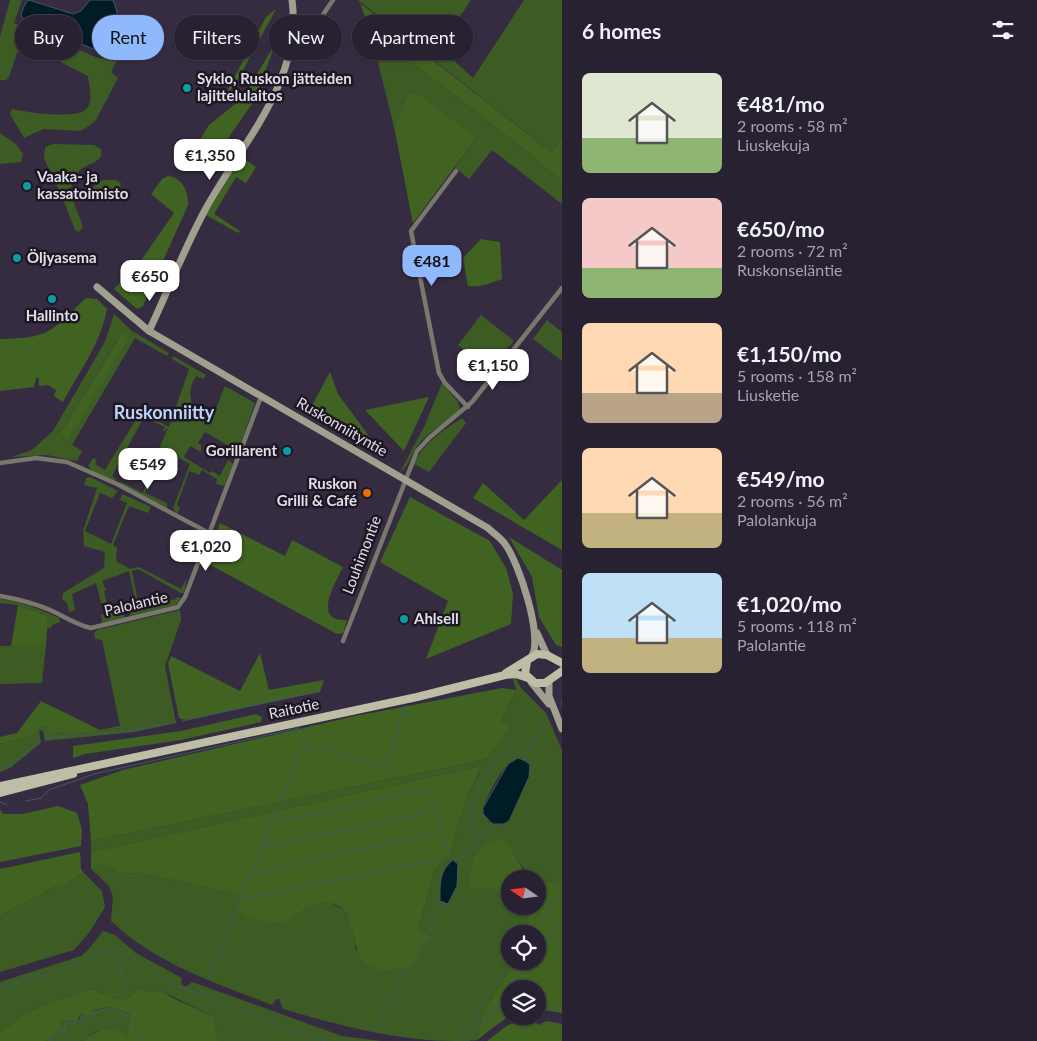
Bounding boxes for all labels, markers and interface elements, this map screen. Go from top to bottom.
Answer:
chip: Buy [15,15,82,60]
chip: Rent [92,15,164,60]
chip: Filters [174,15,259,60]
chip: New [269,15,342,60]
chip: Apartment [352,15,473,60]
icon: filters [989,16,1017,44]
text: 6 homes [582,18,661,43]
place label: Syklo, Ruskon jätteiden lajittelulaitos [197,69,352,104]
marker: Syklo, Ruskon jätteiden lajittelulaitos [181,82,193,94]
text: €481/mo [737,91,825,116]
icon: home [622,93,682,153]
text: 2 rooms · 58 m² [737,116,848,135]
text: Liuskekuja [737,135,810,154]
pin: €1,350 [169,138,251,181]
text: €1,350 [185,145,235,164]
place label: Vaaka- ja kassatoimisto [36,167,129,202]
marker: Vaaka- ja kassatoimisto [21,180,33,192]
text: €650/mo [737,216,825,241]
icon: home [622,218,682,278]
text: 2 rooms · 72 m² [737,241,848,260]
pin: €481 [402,244,462,287]
place label: Öljyasema [27,248,97,266]
text: €481 [413,251,451,270]
marker: Öljyasema [11,252,23,264]
pin: €650 [120,260,180,302]
text: Ruskonseläntie [737,260,842,279]
text: €650 [131,266,169,285]
marker: Hallinto [46,293,58,305]
place label: Hallinto [26,306,79,324]
text: €1,150/mo [737,341,842,366]
icon: home [622,343,682,403]
pin: €1,150 [452,348,534,391]
text: €1,150 [468,355,518,374]
text: 5 rooms · 158 m² [737,366,857,385]
text: Liusketie [737,385,799,404]
street label: Ruskonniityntie [294,393,391,459]
district label: Ruskonniitty [114,401,215,423]
place label: Gorillarent [206,441,277,459]
marker: Gorillarent [281,445,293,457]
pin: €549 [118,448,178,490]
text: €549 [129,454,167,473]
text: €549/mo [737,466,825,491]
icon: home [622,468,682,528]
place label: Ruskon Grilli & Café [277,474,357,509]
marker: Ruskon Grilli & Café [361,487,373,499]
text: 2 rooms · 56 m² [737,491,848,510]
text: Palolankuja [737,510,817,529]
street label: Louhimontie [338,513,384,596]
pin: €1,020 [165,530,247,572]
text: €1,020 [181,536,231,555]
street label: Palolantie [102,587,169,619]
text: €1,020/mo [737,591,842,616]
icon: home [622,593,682,653]
place label: Ahlsell [413,609,459,627]
marker: Ahlsell [398,613,410,625]
text: 5 rooms · 118 m² [737,616,857,635]
text: Palolantie [737,635,806,654]
street label: Raitotie [267,694,321,722]
north arrow [501,870,546,915]
map controls [501,870,546,1025]
button: locate [501,925,546,970]
button: layers [501,980,546,1025]

